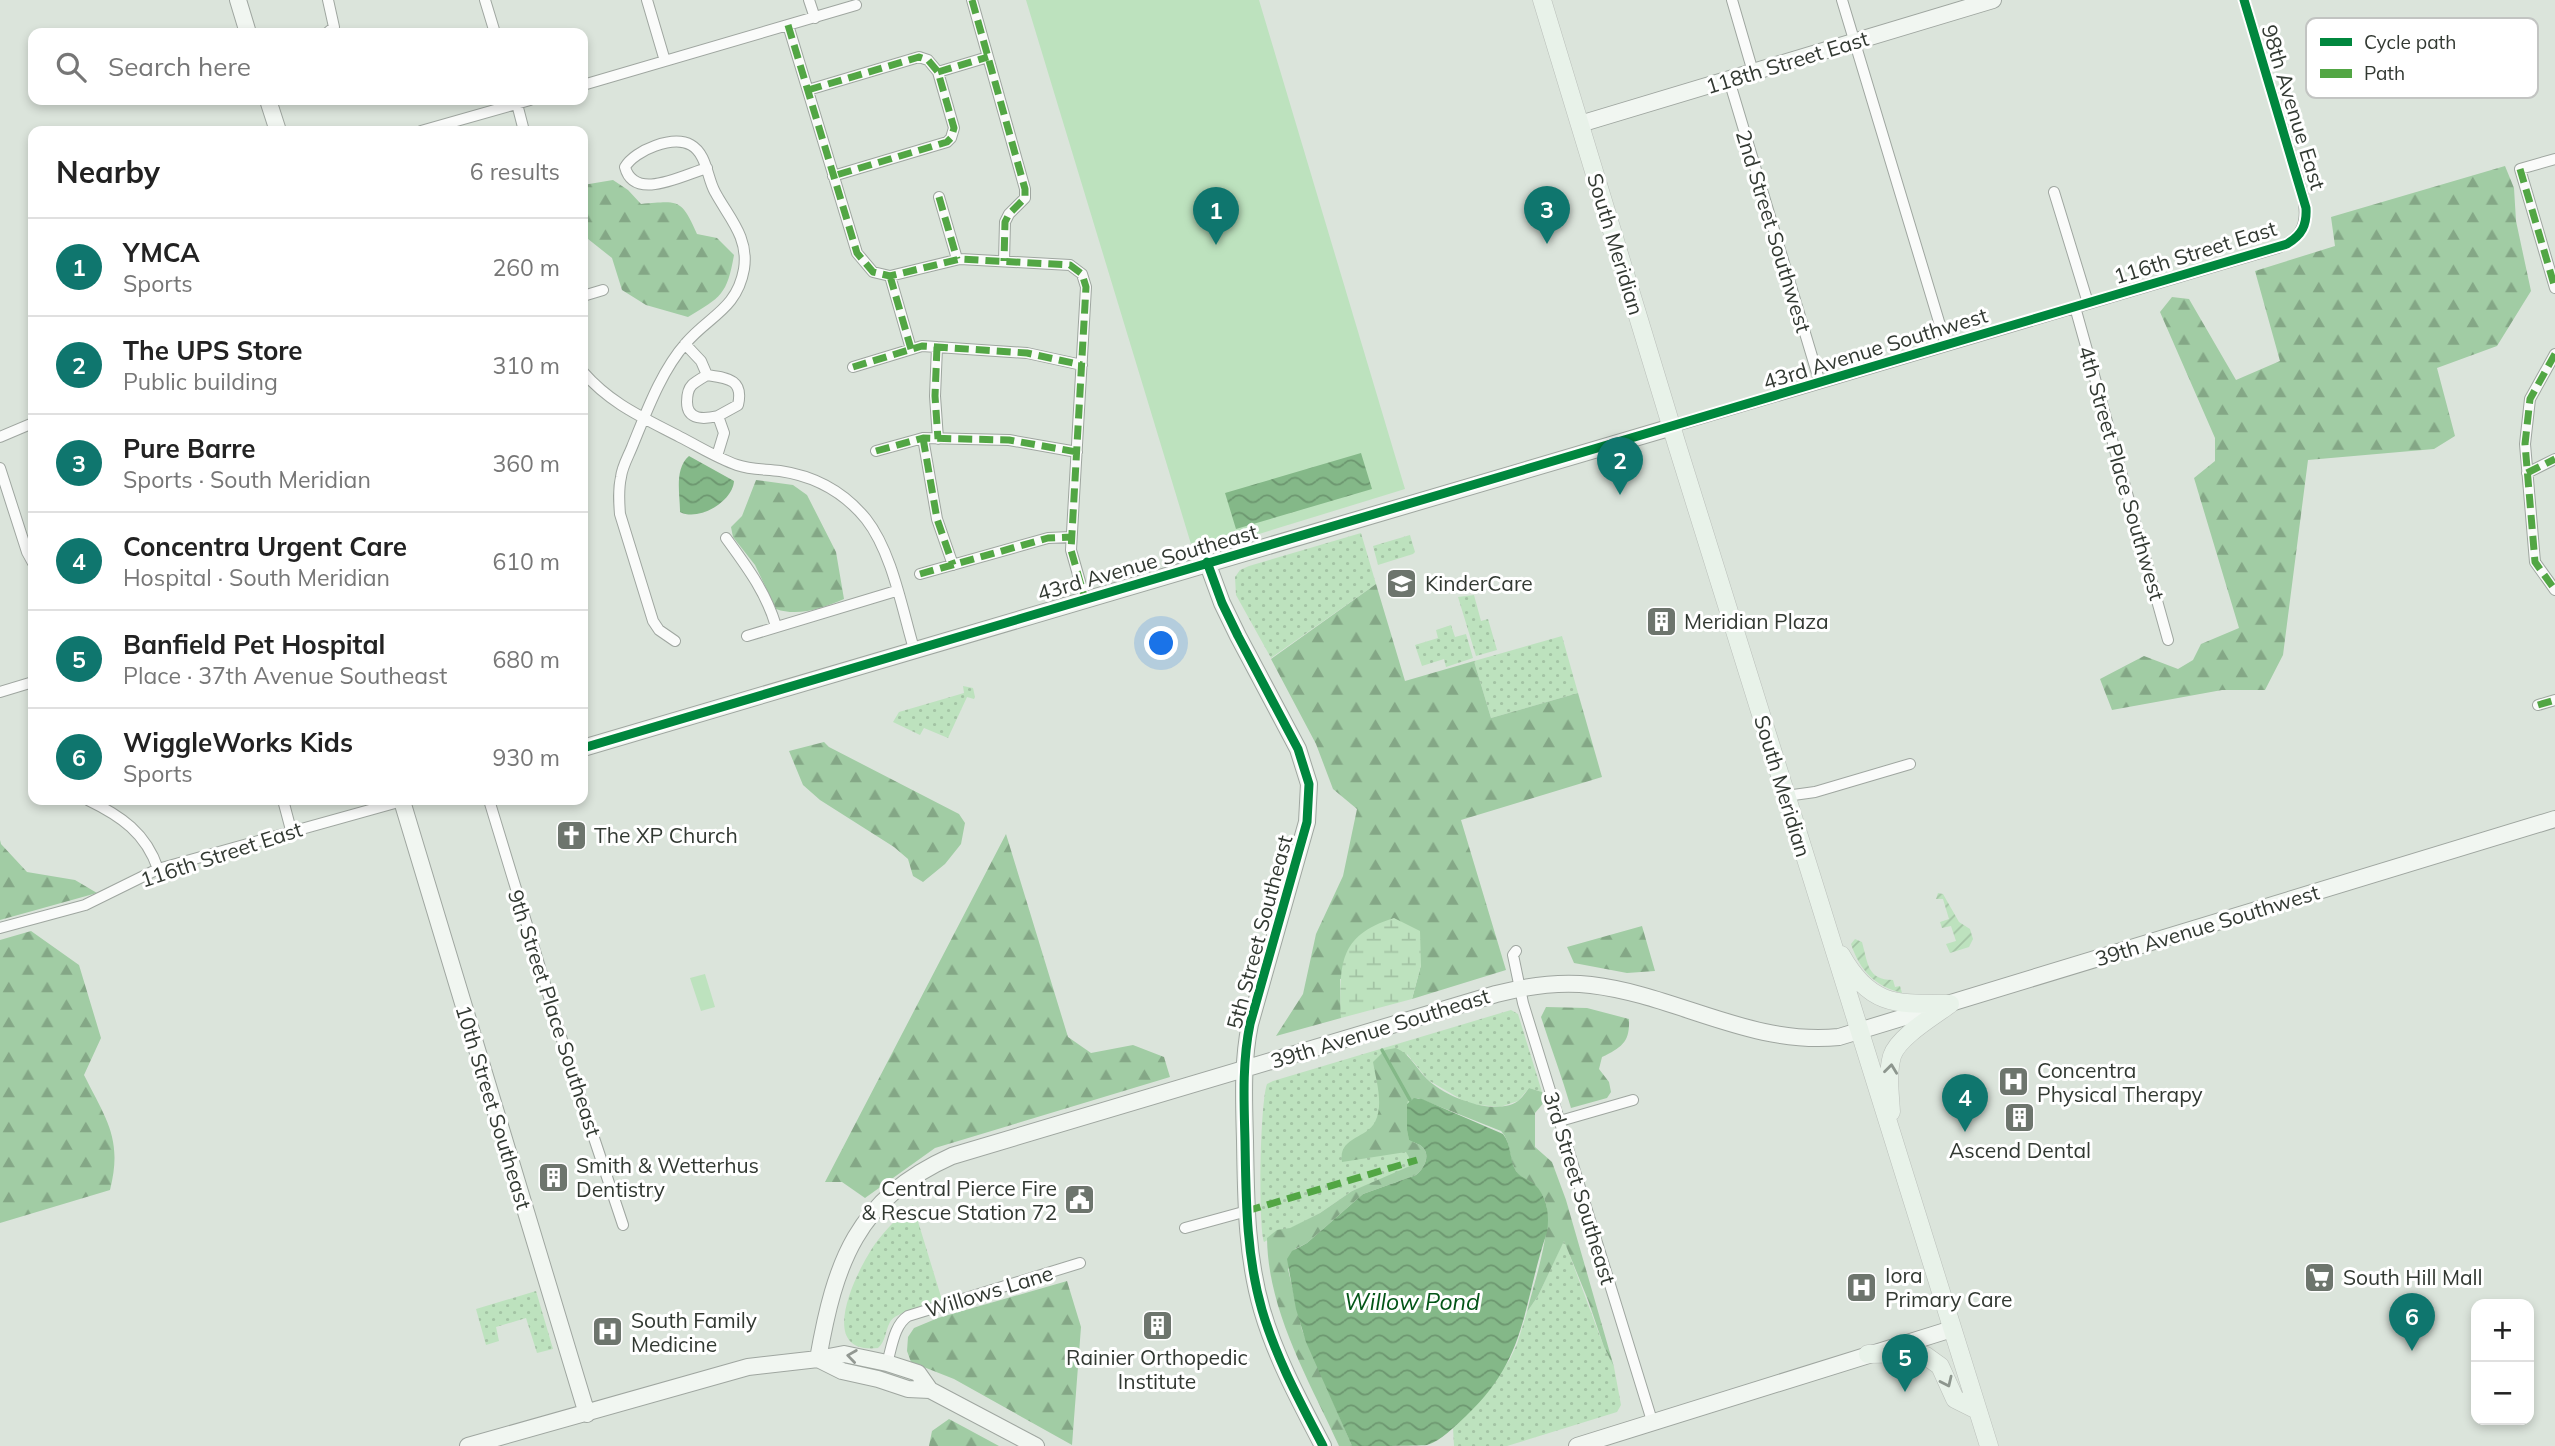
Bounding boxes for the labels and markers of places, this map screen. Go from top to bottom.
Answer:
pin: 3 [1524,186,1570,244]
pin: 1 [1193,187,1239,245]
pin: 2 [1597,437,1643,495]
school or university icon: KinderCare [1385,566,1419,600]
place label: KinderCare [1425,570,1533,596]
building icon: Meridian Plaza [1644,604,1678,638]
place label: Meridian Plaza [1684,608,1829,634]
church icon: The XP Church [554,818,588,852]
place label: The XP Church [594,822,738,848]
place label: Concentra Physical Therapy [2037,1057,2203,1107]
hospital icon: Concentra Physical Therapy [1997,1065,2031,1099]
pin: 4 [1942,1074,1988,1132]
building icon: Ascend Dental [2003,1101,2037,1135]
place label: Ascend Dental [1949,1137,2091,1163]
place label: Smith & Wetterhus Dentistry [576,1152,759,1202]
building icon: Smith & Wetterhus Dentistry [536,1160,570,1194]
place label: Central Pierce Fire & Rescue Station 72 [862,1175,1057,1225]
public building icon: Central Pierce Fire & Rescue Station 72 [1063,1183,1097,1217]
supermarket icon: South Hill Mall [2303,1260,2337,1294]
place label: Iora Primary Care [1885,1262,2013,1312]
place label: South Hill Mall [2343,1264,2483,1290]
hospital icon: Iora Primary Care [1845,1270,1879,1304]
pin: 6 [2389,1293,2435,1351]
place label: South Family Medicine [631,1307,757,1357]
building icon: Rainier Orthopedic Institute [1140,1308,1174,1342]
hospital icon: South Family Medicine [591,1315,625,1349]
pin: 5 [1882,1334,1928,1392]
place label: Rainier Orthopedic Institute [1066,1344,1248,1394]

